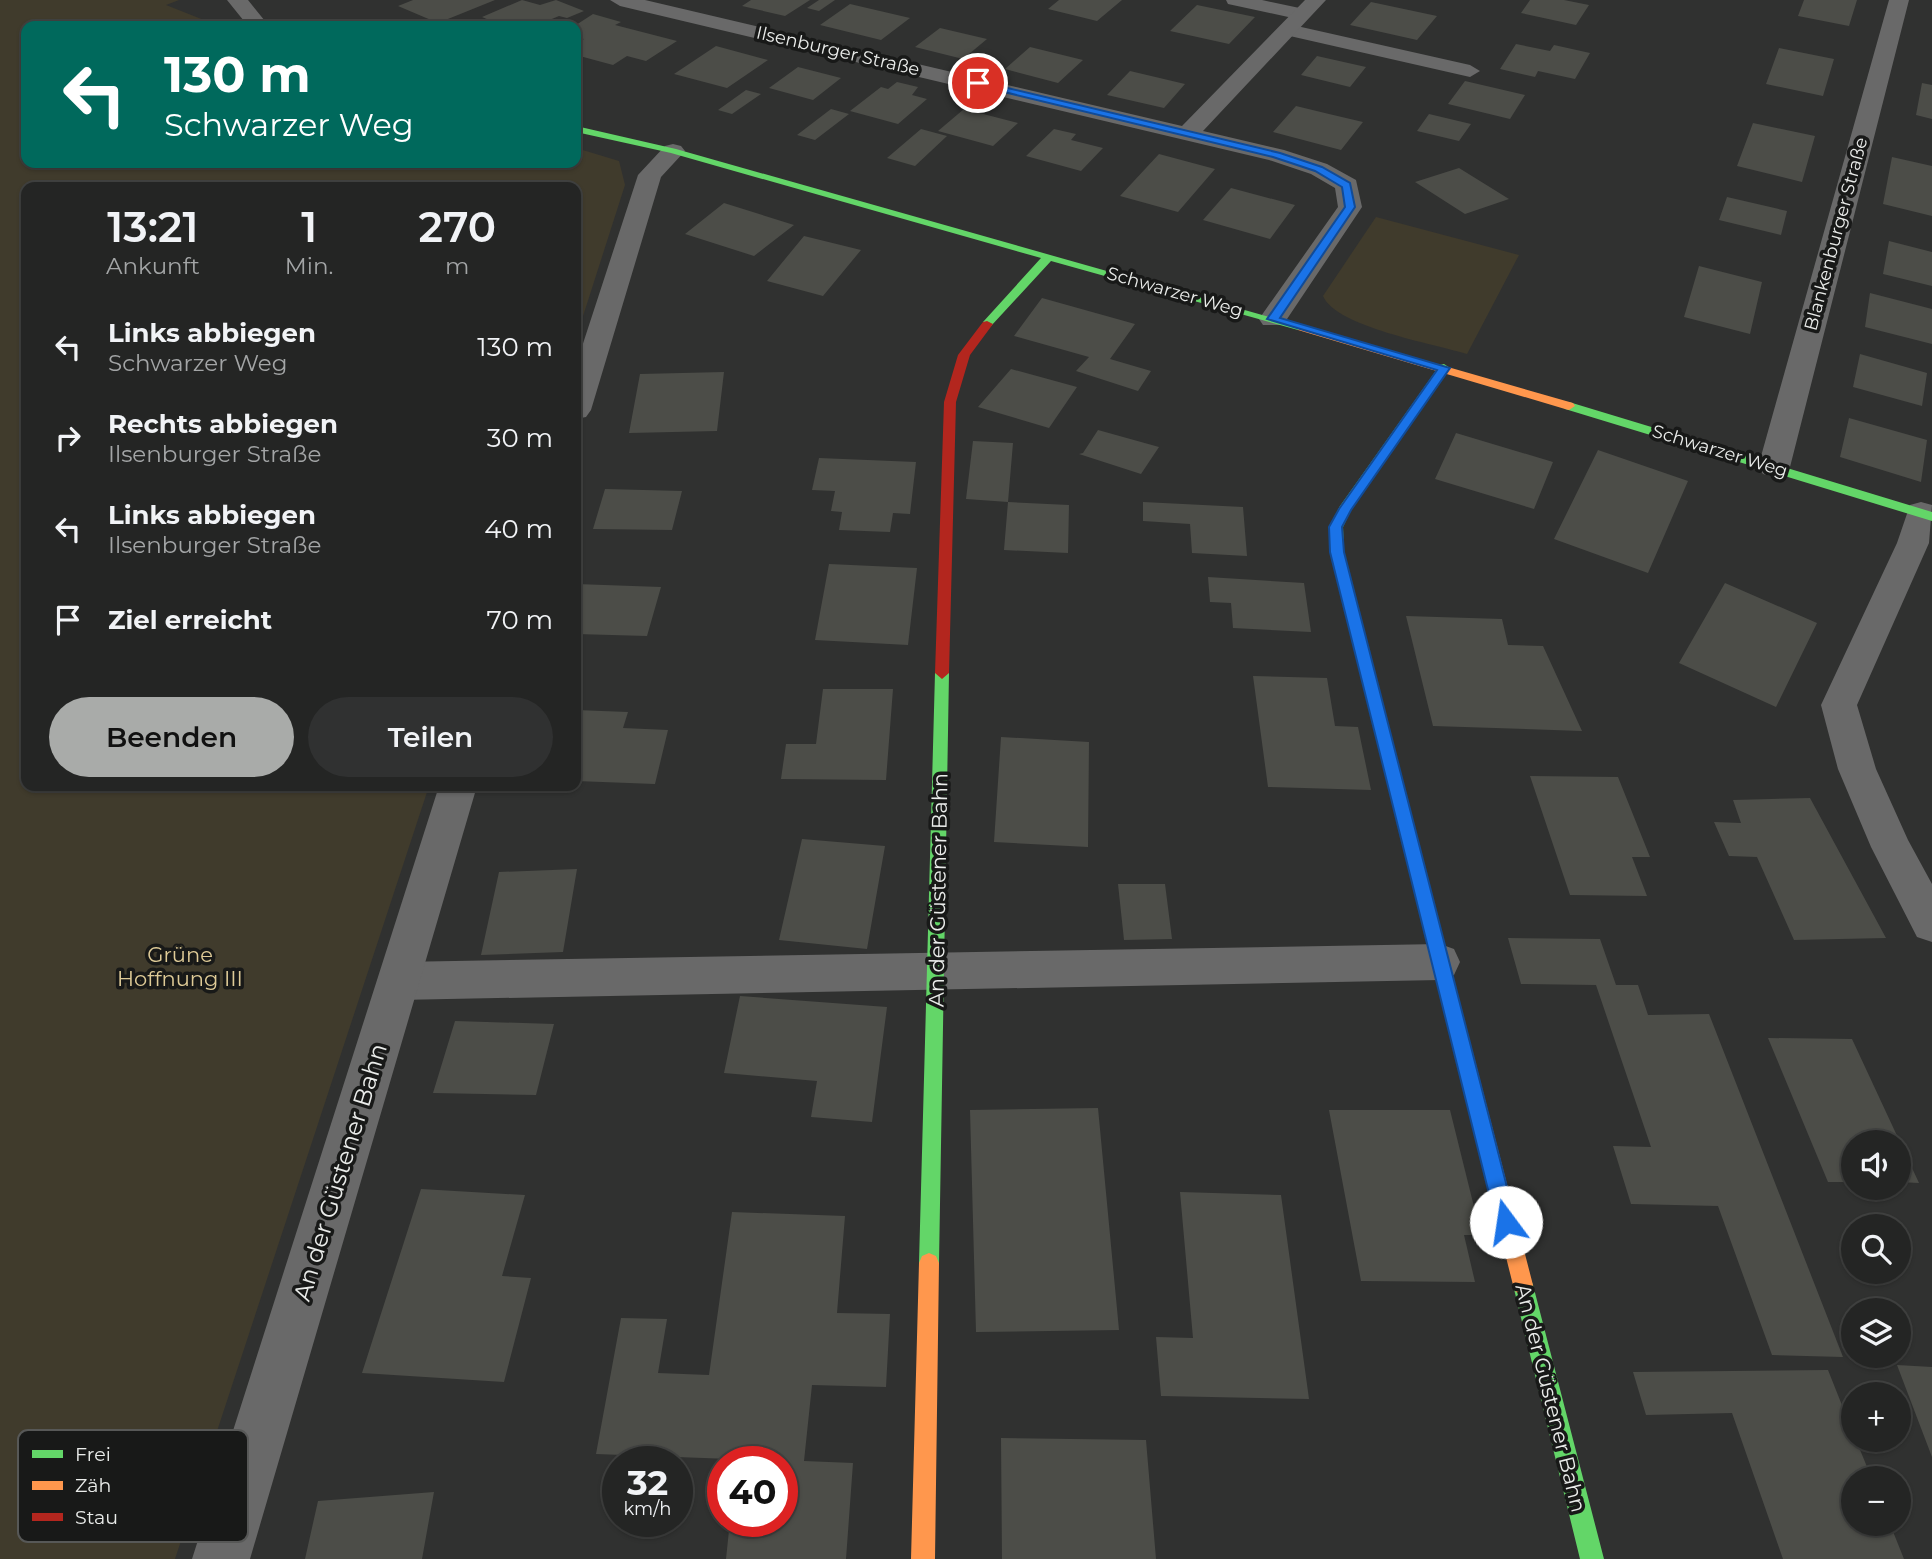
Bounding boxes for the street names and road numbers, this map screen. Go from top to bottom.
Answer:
street label: Ilsenburger Straße [754,22,922,81]
street label: Blankenburger Straße [1800,135,1872,333]
street label: Schwarzer Weg [1104,262,1246,322]
street label: Schwarzer Weg [1650,420,1790,482]
street label: An der Güstener Bahn [923,773,953,1007]
street label: An der Güstener Bahn [287,1040,393,1304]
street label: An der Güstener Bahn [1511,1281,1591,1515]

